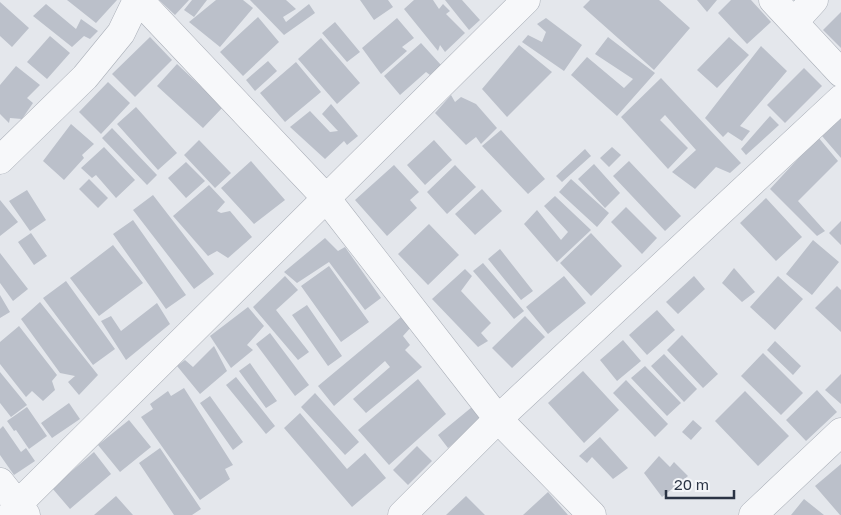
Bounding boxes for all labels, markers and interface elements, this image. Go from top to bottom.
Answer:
scale bar [666,468,734,500]
text: 20 m [674,475,709,493]

